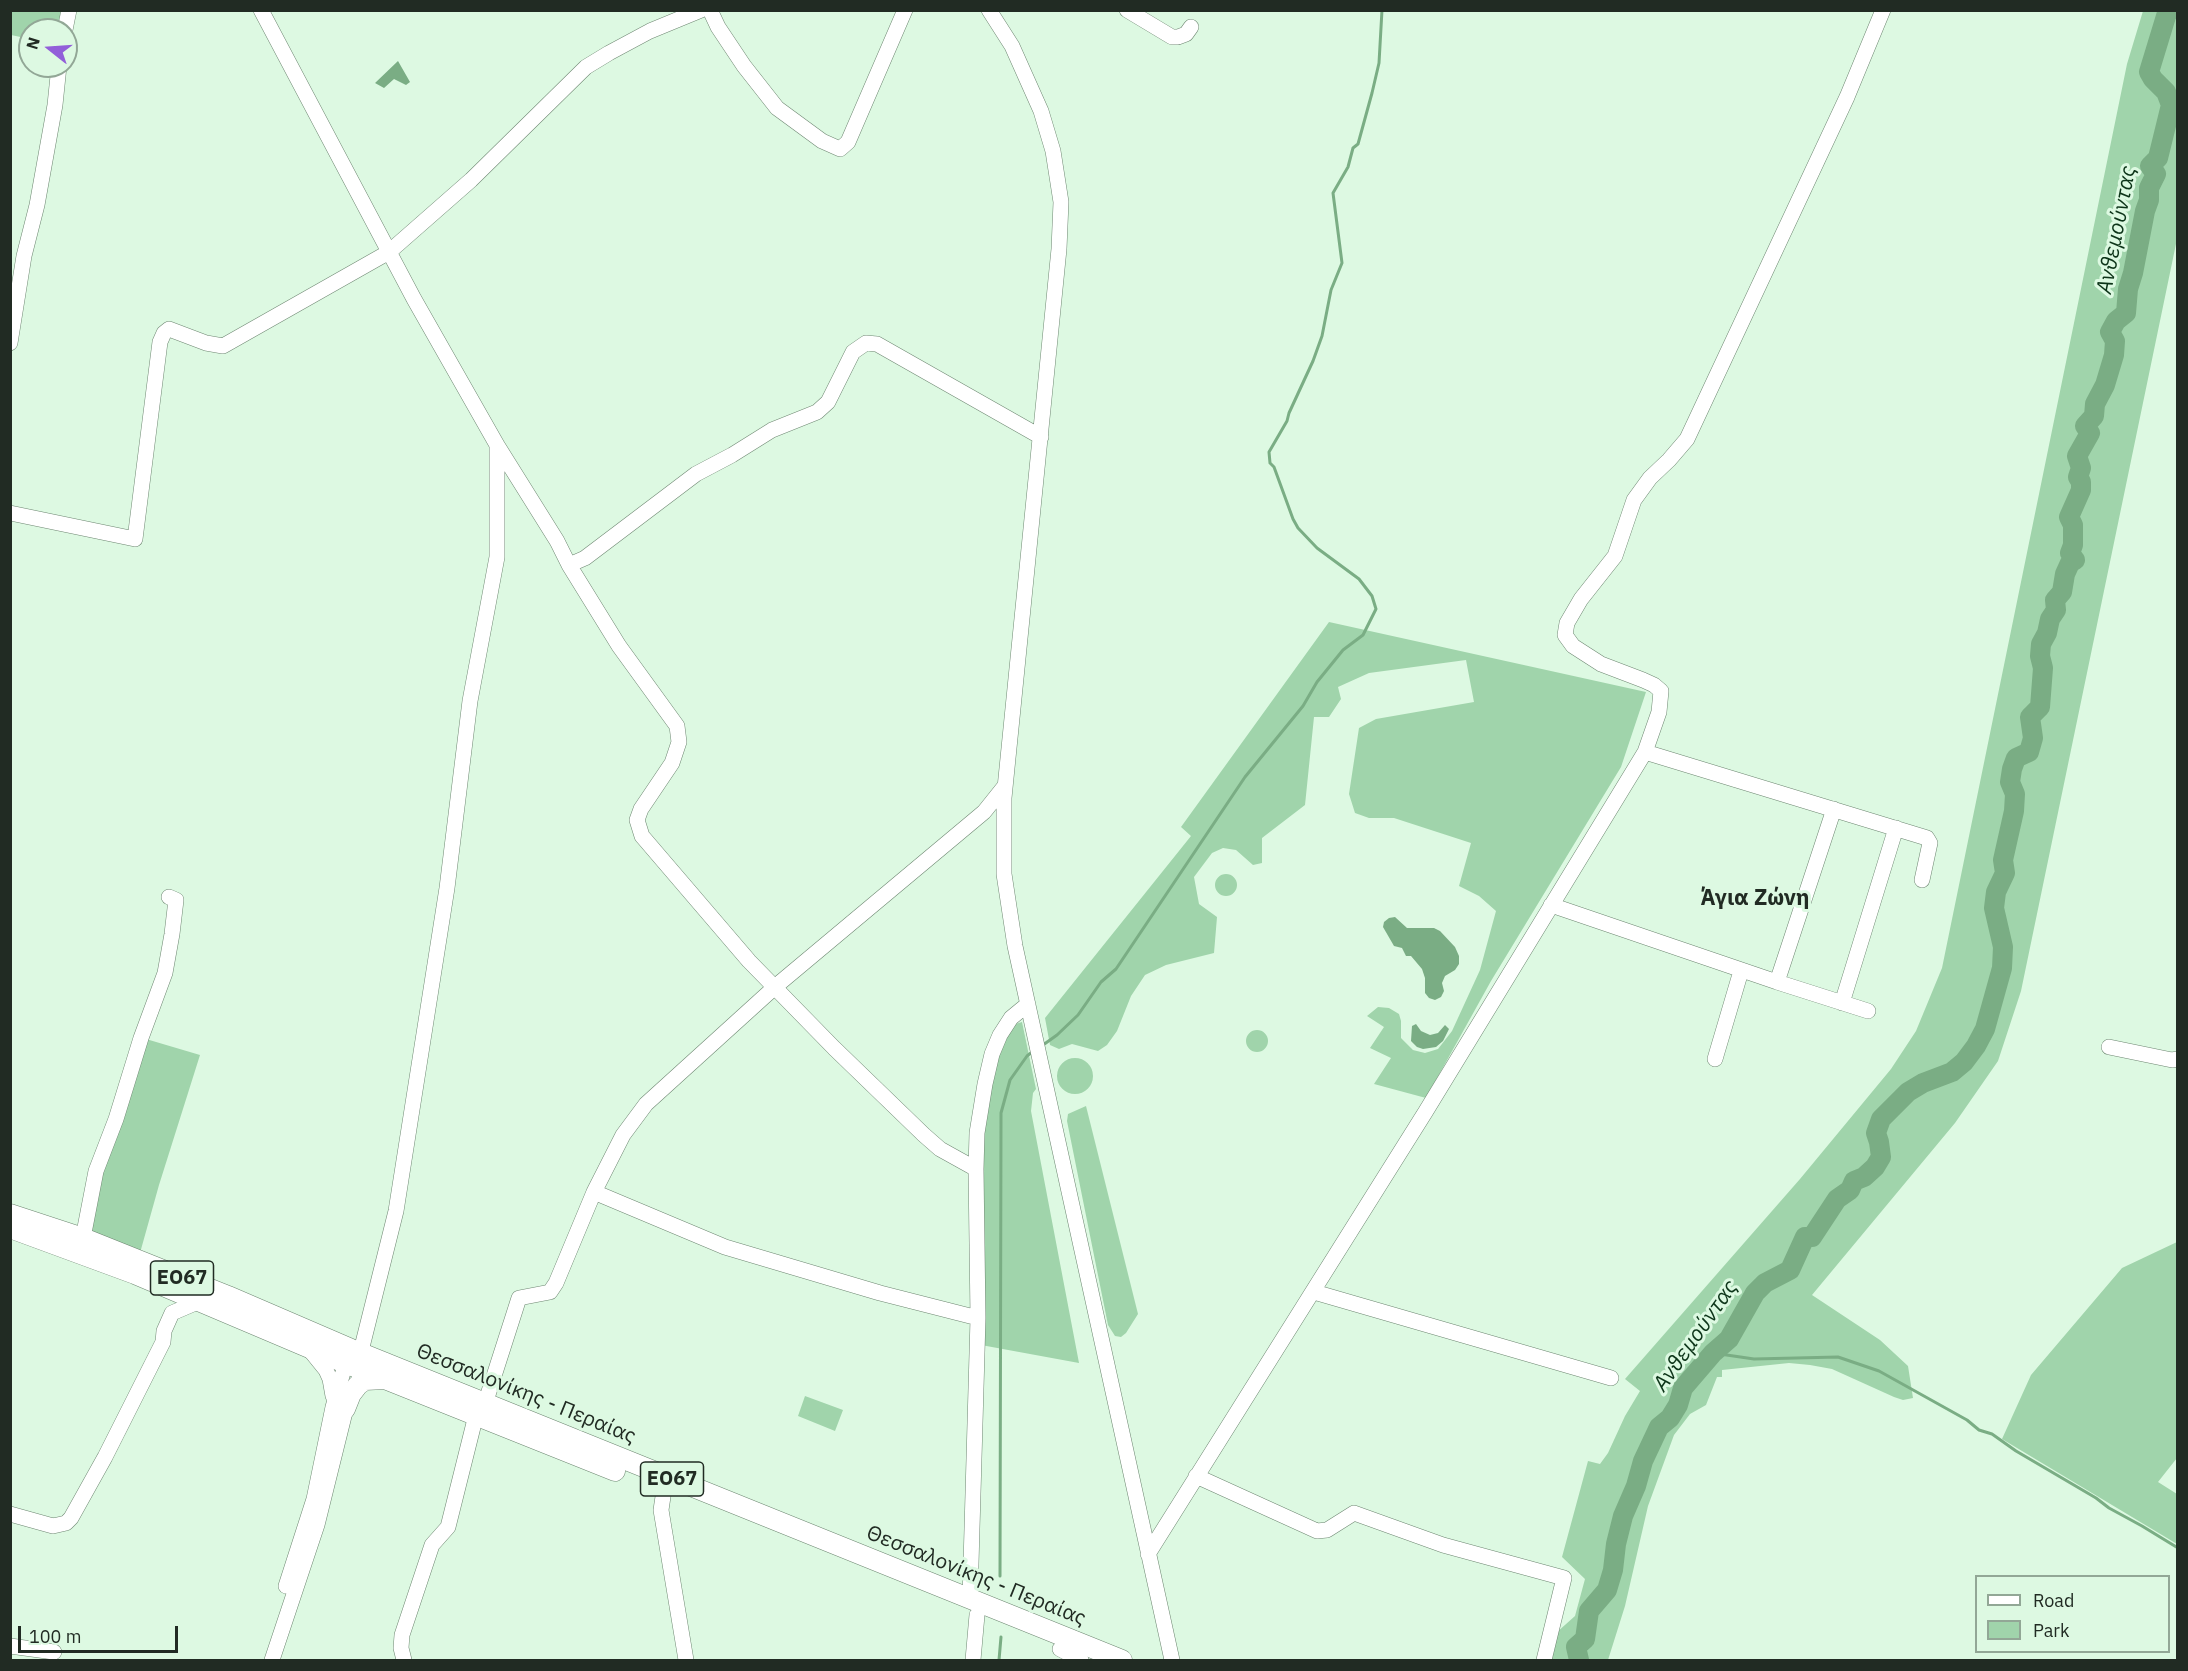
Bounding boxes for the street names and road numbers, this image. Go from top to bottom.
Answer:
road number: ΕΟ67 [150,1261,213,1295]
street label: Θεσσαλονίκης - Περαίας [413,1338,639,1450]
road number: ΕΟ67 [640,1462,704,1496]
street label: Θεσσαλονίκης - Περαίας [863,1520,1089,1632]

